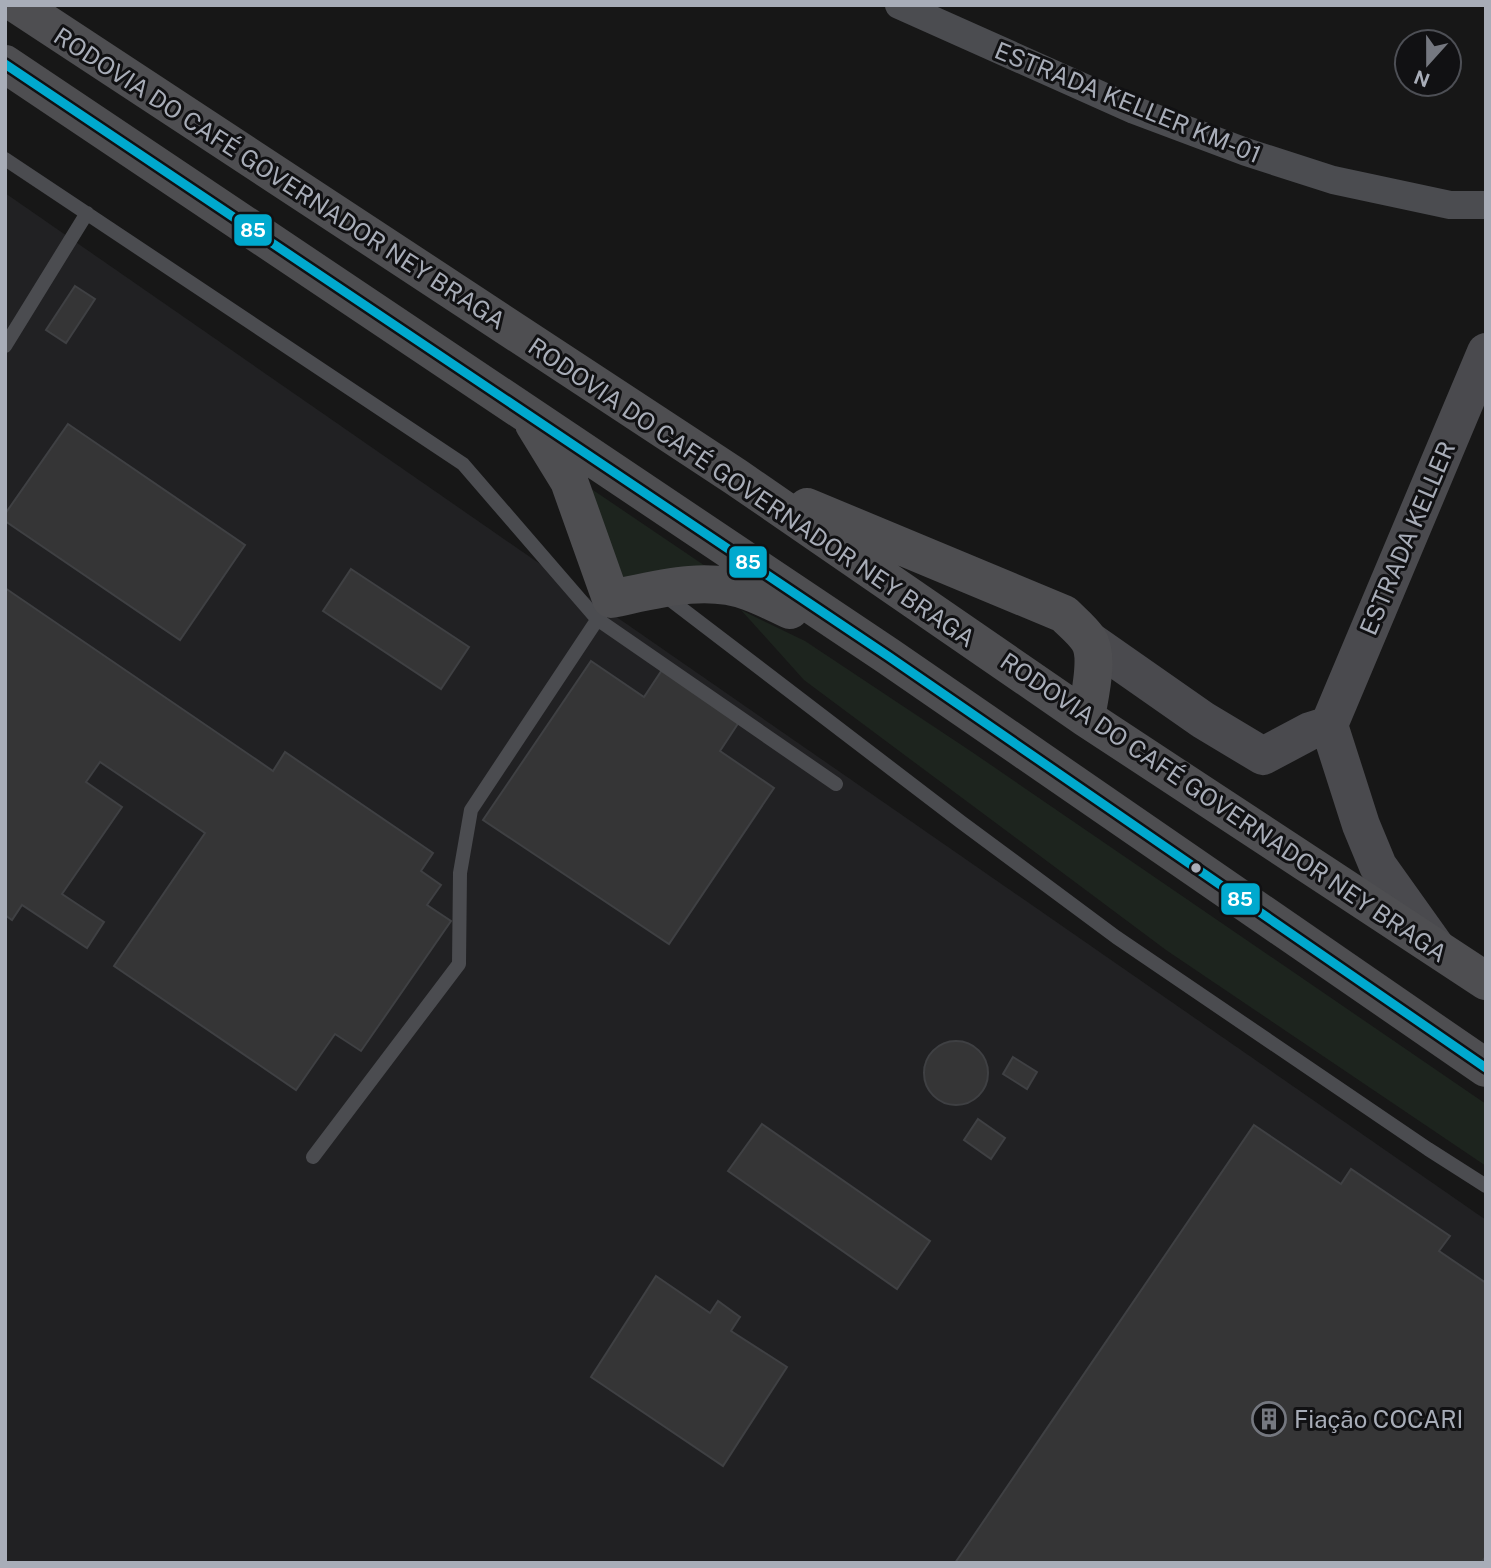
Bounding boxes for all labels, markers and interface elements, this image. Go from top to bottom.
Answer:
street label: RODOVIA DO CAFÉ GOVERNADOR NEY BRAGA [49,21,511,335]
north arrow [1393,28,1463,98]
street label: ESTRADA KELLER KM-01 [991,36,1265,168]
text: N [1411,66,1433,92]
line badge: 85 [233,213,273,247]
text: 85 [240,219,266,241]
street label: RODOVIA DO CAFÉ GOVERNADOR NEY BRAGA [523,332,981,652]
street label: ESTRADA KELLER [1354,437,1460,639]
line badge: 85 [728,545,768,579]
text: 85 [735,551,761,573]
street label: RODOVIA DO CAFÉ GOVERNADOR NEY BRAGA [995,647,1453,967]
unlabelled marker [1189,861,1203,875]
line badge: 85 [1220,882,1261,916]
text: 85 [1227,888,1253,910]
building icon: Fiação COCARI [1250,1400,1288,1438]
place label: Fiação COCARI [1294,1405,1463,1433]

